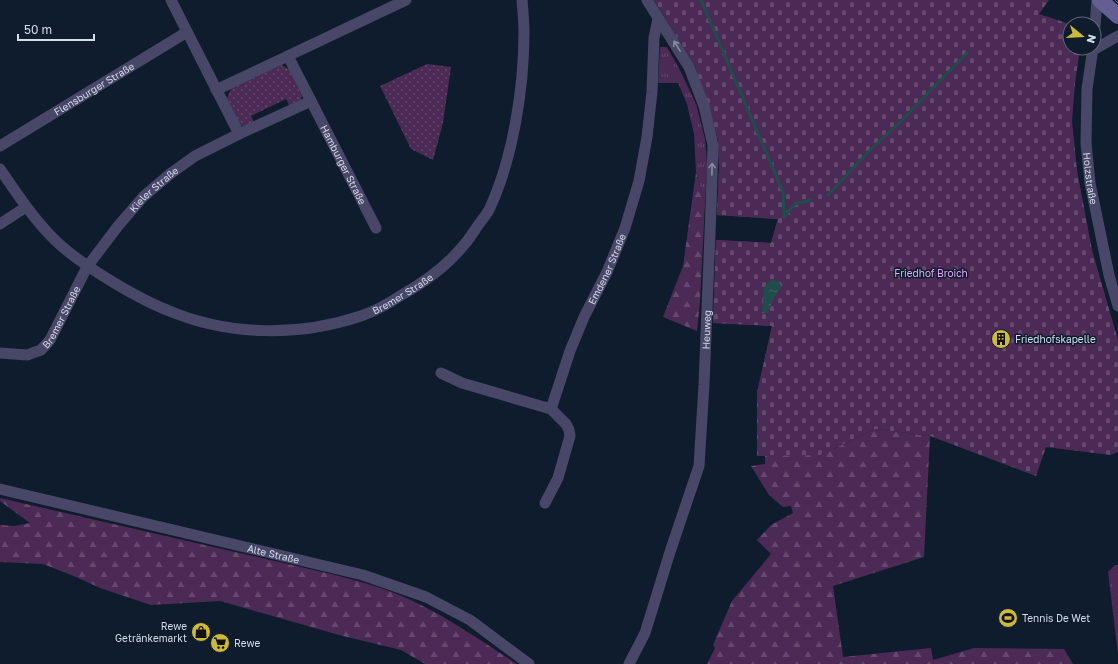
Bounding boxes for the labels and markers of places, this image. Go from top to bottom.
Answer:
building icon: Friedhofskapelle [990,328,1012,350]
place label: Friedhofskapelle [1015,333,1096,345]
sports icon: Tennis De Wet [997,607,1019,629]
place label: Tennis De Wet [1022,612,1090,624]
place label: Rewe Getränkemarkt [115,620,187,644]
shop icon: Rewe Getränkemarkt [190,621,212,643]
supermarket icon: Rewe [209,632,231,654]
place label: Rewe [234,637,260,649]

